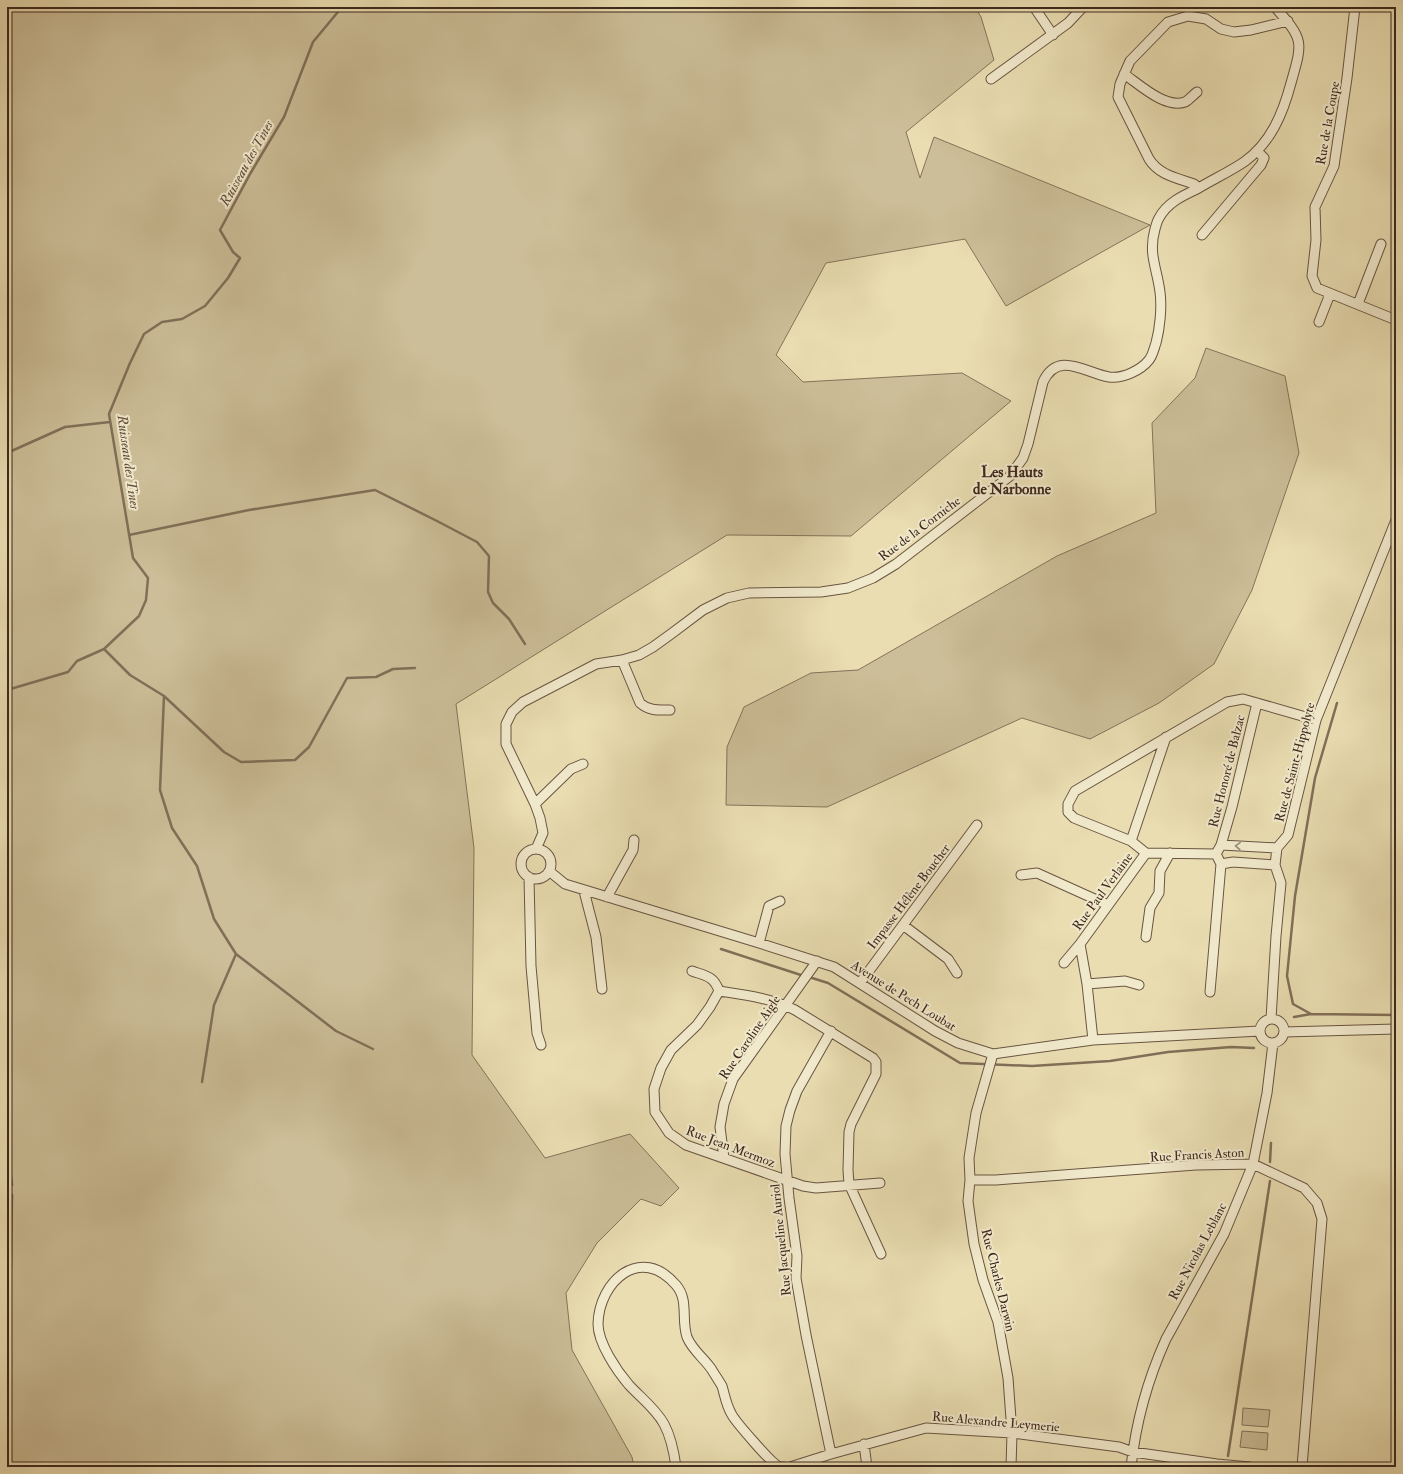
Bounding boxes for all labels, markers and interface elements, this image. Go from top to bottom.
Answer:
street label: Rue de la Coupe [1313,80,1344,166]
water label: Ruisseau des Tines [216,117,277,210]
water label: Ruisseau des Tines [113,413,144,511]
district label: Les Hauts de Narbonne [973,463,1052,499]
street label: Rue de la Corniche [876,493,964,565]
street label: Rue de Saint-Hippolyte [1271,700,1320,824]
street label: Rue Honoré de Balzac [1205,713,1249,829]
street label: Impasse Hélène Boucher [864,841,954,953]
one-way arrow [1235,841,1241,850]
street label: Rue Paul Verlaine [1069,849,1137,934]
street label: Avenue de Pech Loubat [847,957,959,1035]
street label: Rue Caroline Aigle [716,992,784,1083]
street label: Rue Jean Mermoz [684,1123,778,1172]
street label: Rue Francis Aston [1149,1145,1245,1165]
street label: Rue Jacqueline Auriol [767,1182,795,1297]
street label: Rue Nicolas Leblanc [1165,1200,1230,1303]
street label: Rue Charles Darwin [978,1227,1019,1334]
street label: Rue Alexandre Leymerie [931,1408,1061,1437]

